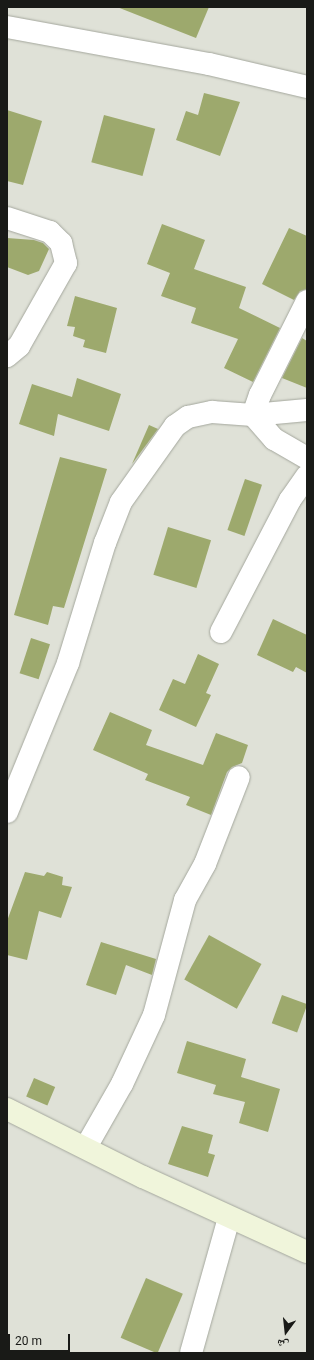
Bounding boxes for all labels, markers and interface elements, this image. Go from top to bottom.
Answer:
north arrow [266,1312,306,1352]
scale bar [10,1326,72,1352]
text: 20 m [15,1334,42,1348]
text: ش [275,1336,290,1352]

